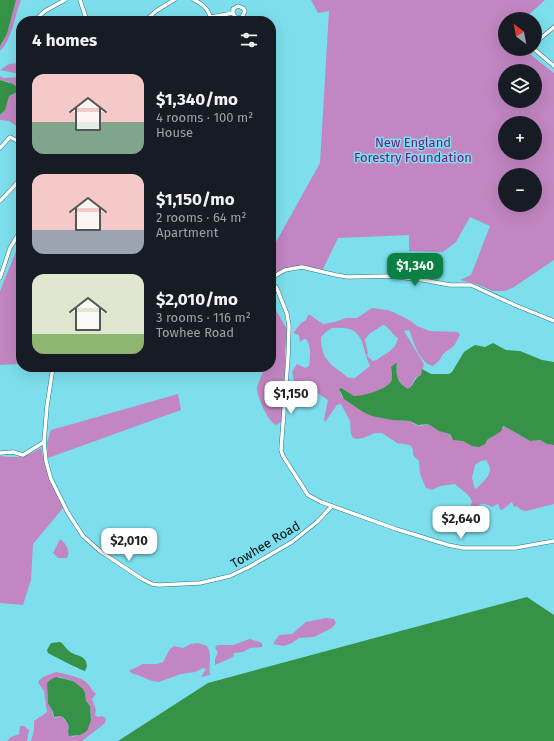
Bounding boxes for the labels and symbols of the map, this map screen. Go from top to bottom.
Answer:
north arrow [498,12,542,56]
park label: New England Forestry Foundation [354,135,472,165]
pin: $1,340 [382,253,448,287]
pin: $1,150 [258,381,324,415]
pin: $2,640 [428,506,494,540]
street label: Towhee Road [228,518,303,571]
pin: $2,010 [96,528,162,562]

